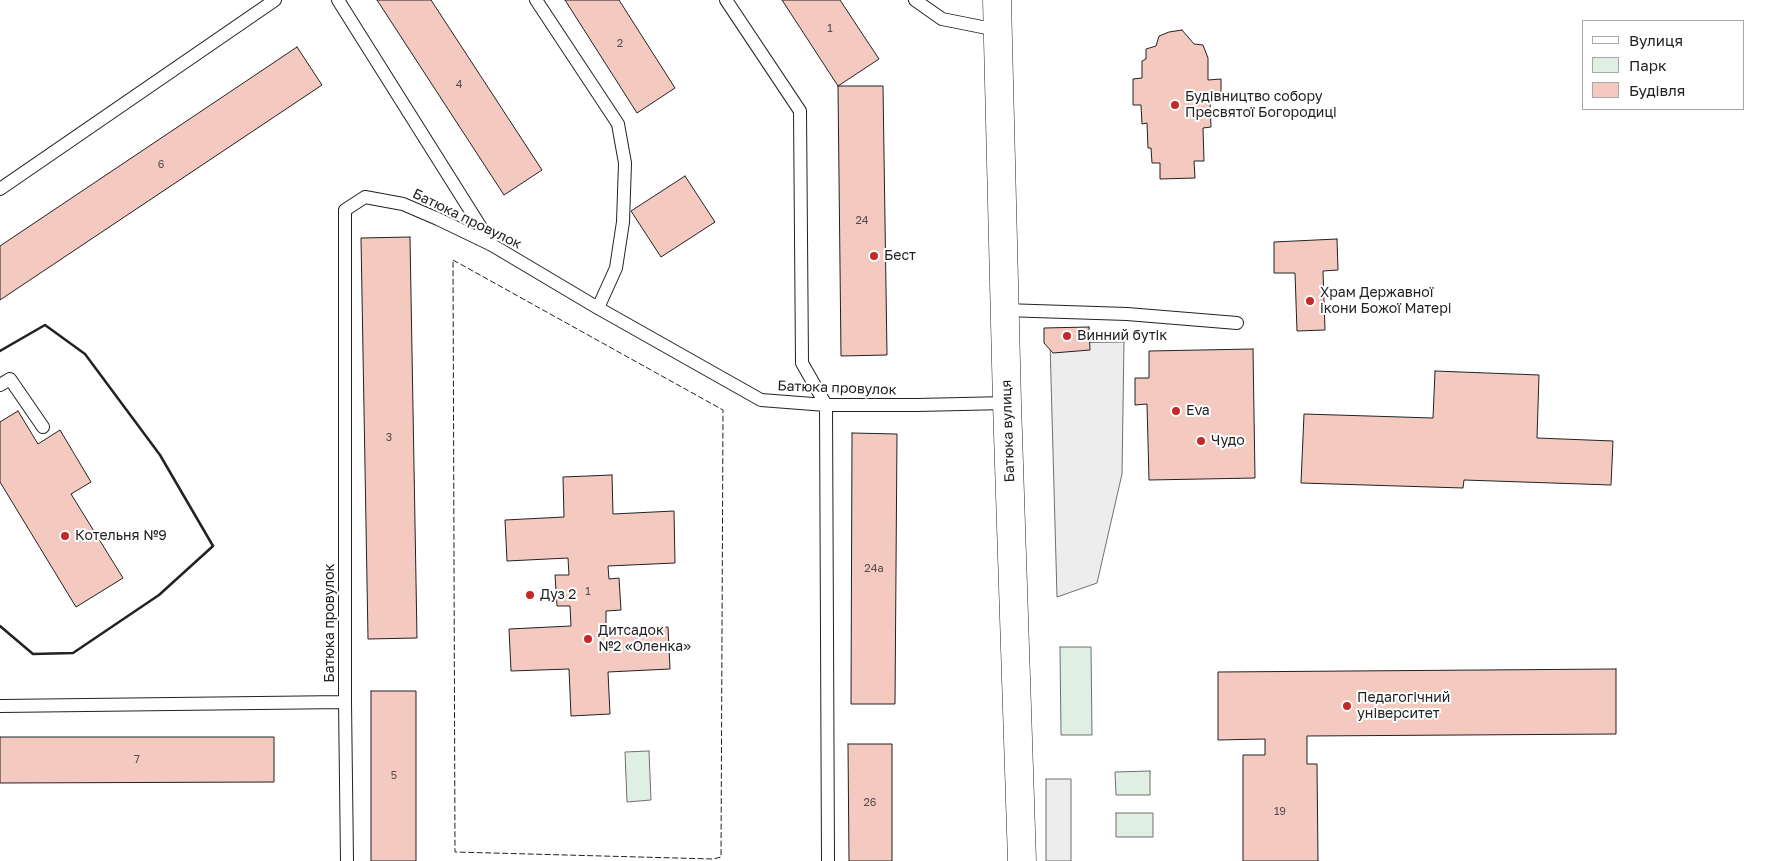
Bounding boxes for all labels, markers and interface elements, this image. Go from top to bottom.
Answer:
legend [1582,20,1745,110]
house number: 1 [827,22,833,36]
text: Вулиця [1629,31,1683,49]
house number: 2 [617,37,623,51]
text: Парк [1629,56,1667,74]
house number: 4 [456,78,462,92]
text: Будівля [1629,81,1685,99]
place label: Будівництво собору Пресвятої Богородиці [1185,89,1337,121]
marker: Будівництво собору Пресвятої Богородиці [1169,99,1181,111]
house number: 6 [158,158,164,172]
street label: Батюка провулок [410,185,524,253]
house number: 24 [855,214,869,228]
place label: Бест [884,248,916,264]
marker: Бест [868,250,880,262]
place label: Храм Державної ікони Божої Матері [1320,285,1452,318]
marker: Храм Державної ікони Божої Матері [1304,295,1316,307]
place label: Винний бутік [1077,328,1167,344]
marker: Винний бутік [1061,330,1073,342]
street label: Батюка провулок [777,378,897,398]
street label: Батюка вулиця [998,379,1018,483]
place label: Eva [1186,403,1210,419]
marker: Eva [1170,405,1182,417]
house number: 3 [386,431,392,445]
place label: Чудо [1211,433,1245,449]
marker: Чудо [1195,435,1207,447]
place label: Котельня №9 [75,528,167,544]
marker: Котельня №9 [59,530,71,542]
house number: 24а [864,562,884,576]
street label: Батюка провулок [322,563,338,683]
house number: 1 [585,585,591,599]
place label: Дуз 2 [540,587,576,603]
marker: Дуз 2 [524,589,536,601]
place label: Дитсадок №2 «Оленка» [598,623,691,656]
marker: Дитсадок №2 «Оленка» [582,633,594,645]
place label: Педагогічний університет [1357,690,1450,722]
marker: Педагогічний університет [1341,700,1353,712]
house number: 7 [134,753,140,767]
house number: 5 [391,769,397,783]
house number: 26 [863,796,877,810]
house number: 19 [1274,805,1286,819]

